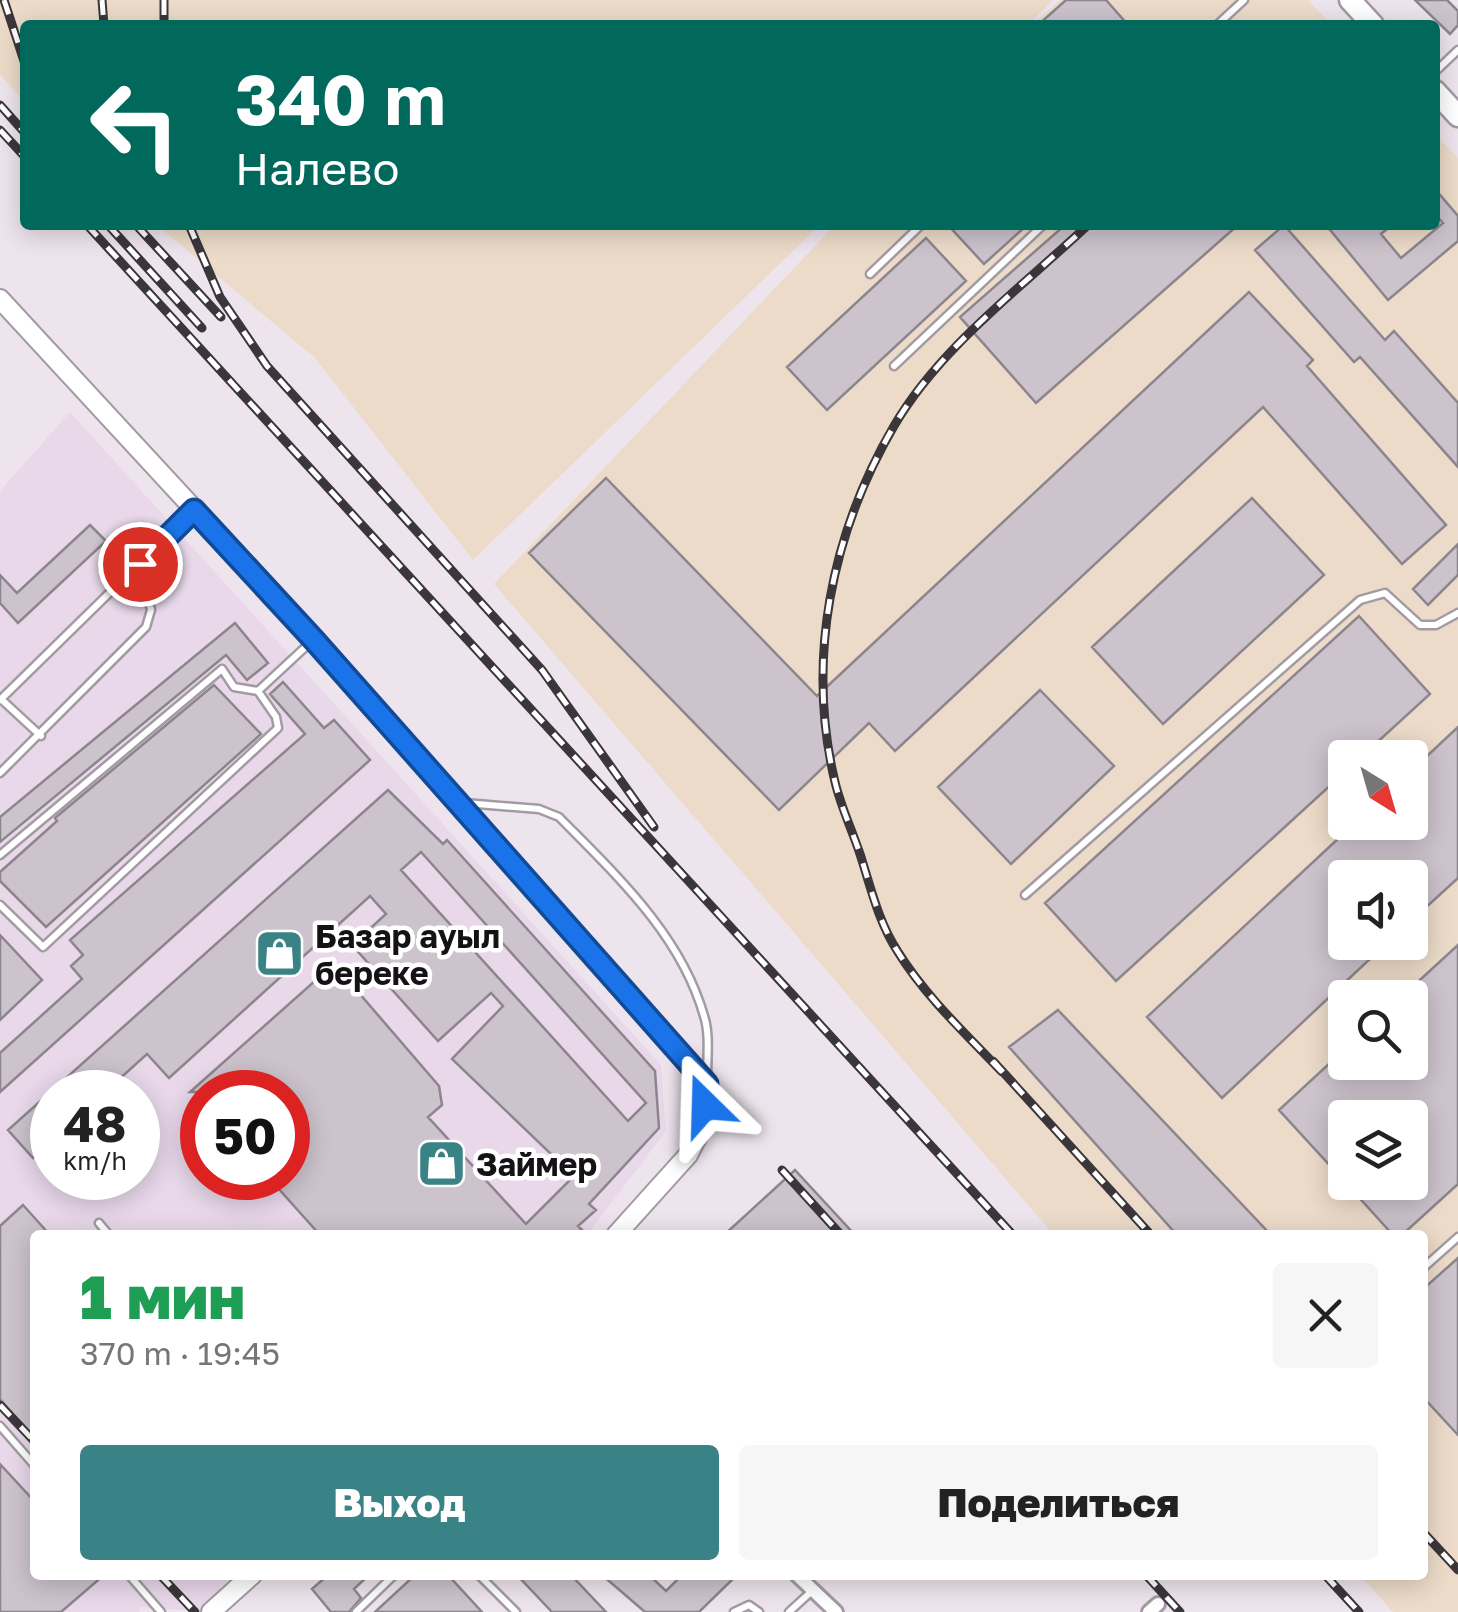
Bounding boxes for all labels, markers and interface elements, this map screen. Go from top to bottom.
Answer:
text: 340 m [235,56,446,140]
icon: left [70,60,200,190]
text: Налево [235,141,399,195]
pin [98,522,183,607]
icon: arrive [113,537,168,592]
north arrow [1328,740,1428,840]
map controls [1328,740,1428,1200]
button: sound [1328,860,1428,960]
place label: Базар ауыл береке [315,917,500,992]
shop icon: Базар ауыл береке [254,928,306,980]
button: search [1328,980,1428,1080]
position arrow [653,1053,757,1157]
speed limit sign: 50 [180,1070,310,1200]
text: 48 [63,1093,127,1153]
button: layers [1328,1100,1428,1200]
shop icon: Займер [415,1138,467,1190]
text: km/h [63,1145,127,1176]
place label: Займер [476,1145,597,1183]
text: 1 мин [80,1260,245,1332]
button: close [1273,1263,1378,1368]
text: 370 m · 19:45 [80,1334,280,1372]
button: Выход [80,1445,719,1560]
button: Поделиться [739,1445,1378,1560]

